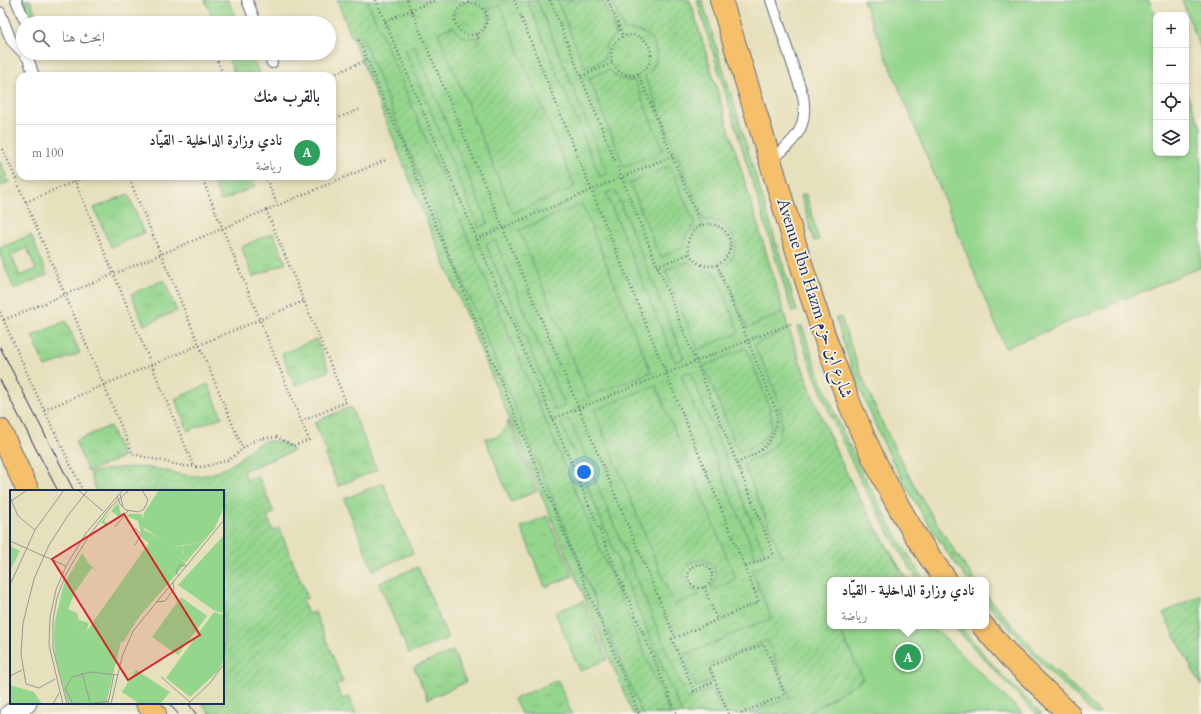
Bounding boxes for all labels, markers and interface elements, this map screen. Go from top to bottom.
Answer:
map controls [1153,12,1189,156]
button: + [1153,12,1189,48]
search box [16,16,336,60]
icon: search [30,27,52,49]
text: ابحث هنا [62,27,105,46]
button: − [1153,48,1189,84]
button: locate [1153,84,1189,120]
text: بالقرب منك [253,85,320,107]
button: layers [1153,120,1189,156]
text: نادي وزارة الداخلية - القيّاد [149,130,282,149]
text: 100 m [32,144,63,161]
text: A [302,144,312,161]
text: رياضة [256,157,282,174]
street label: Avenue Ibn Hazm شارع ابن حزم [767,194,859,402]
your location [574,462,594,482]
inset map [10,490,224,704]
popup [827,577,989,629]
text: نادي وزارة الداخلية - القيّاد [842,580,974,599]
text: رياضة [842,607,868,624]
pin: A [895,642,921,672]

